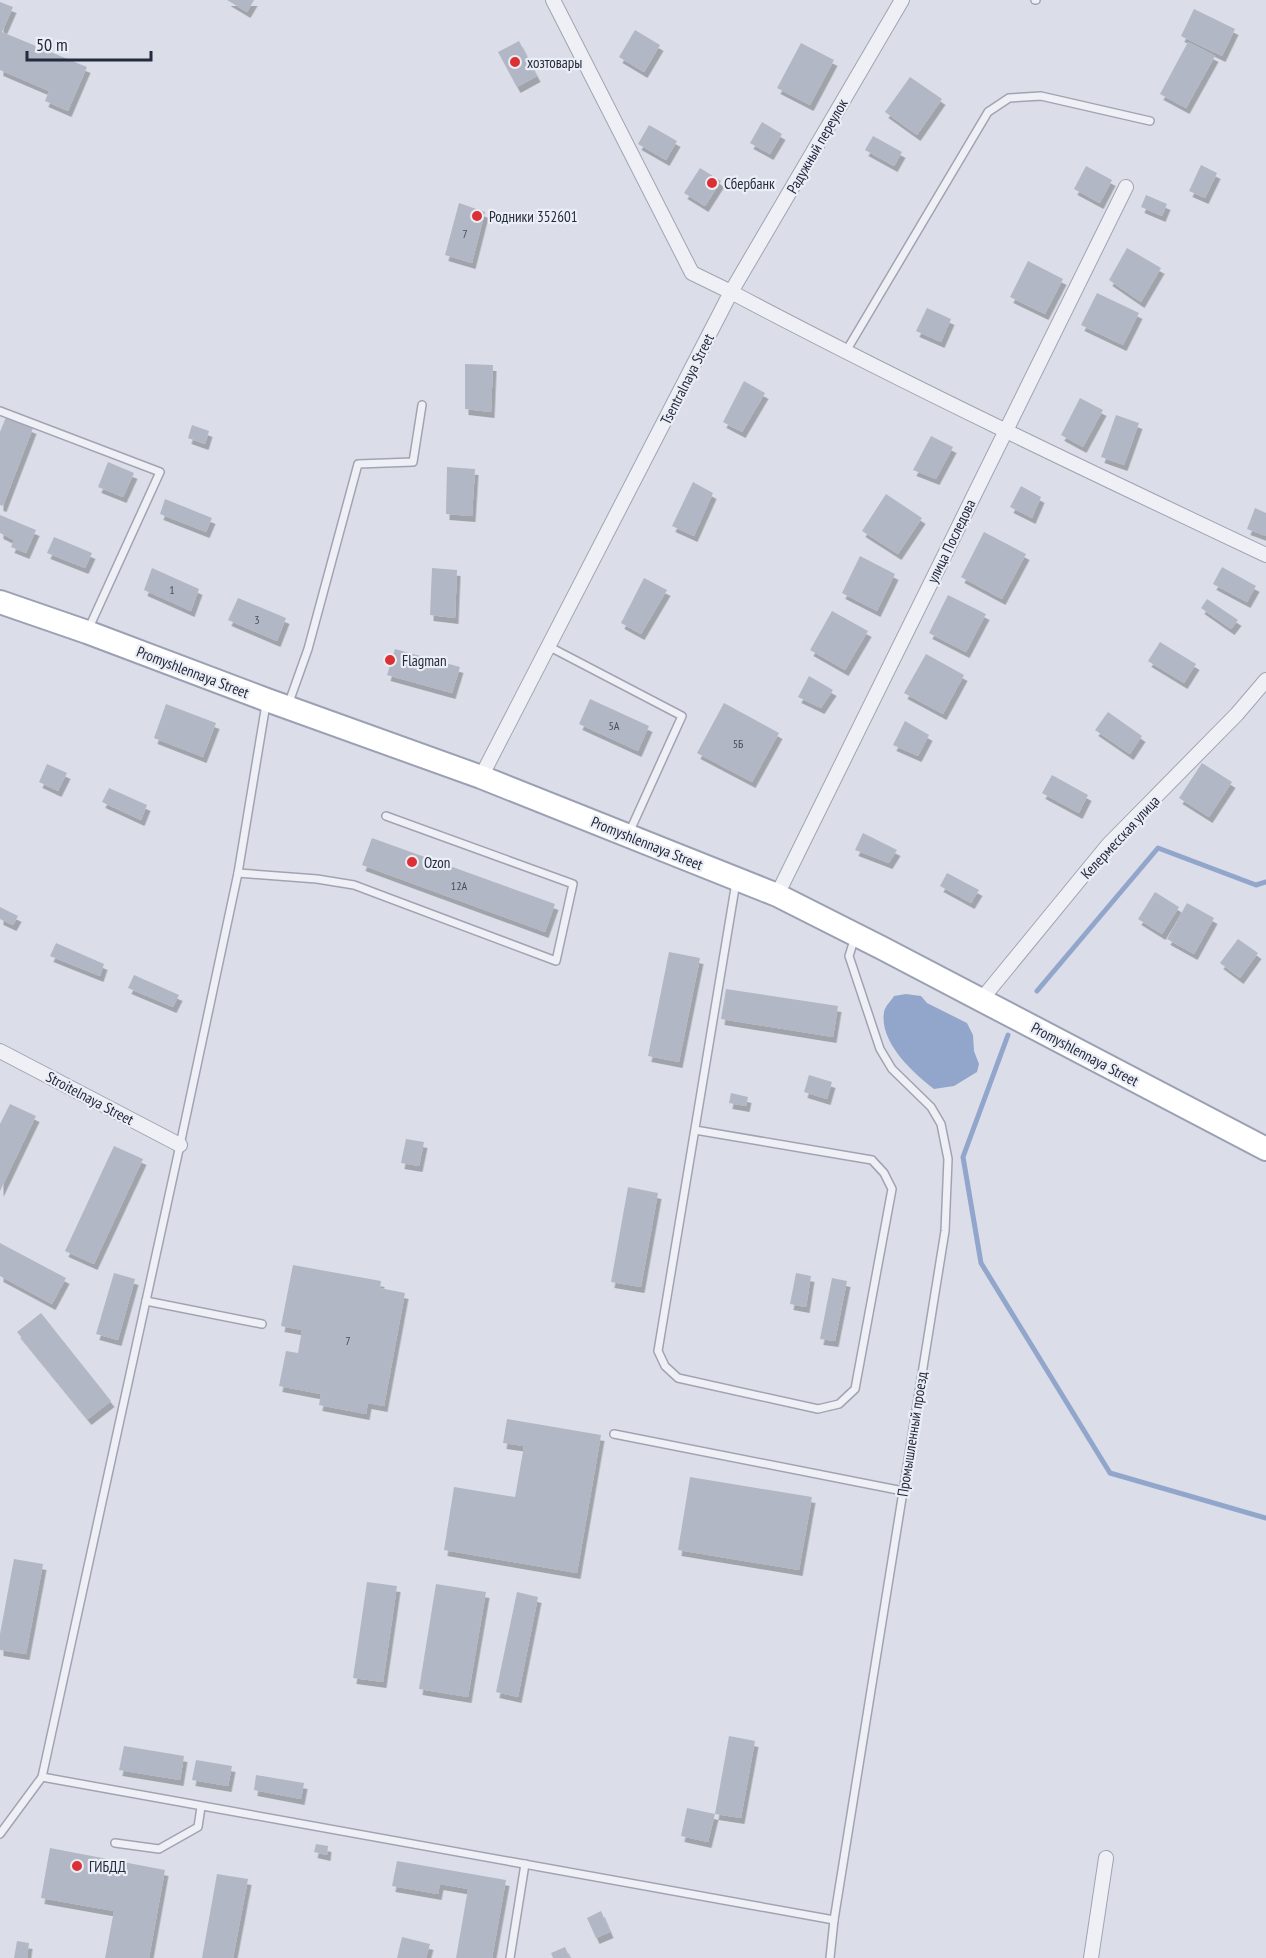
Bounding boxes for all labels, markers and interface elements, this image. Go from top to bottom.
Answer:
scale bar [27,24,152,62]
text: 50 m [36,33,68,56]
place label: хозтовары [527,53,582,72]
marker: хозтовары [508,55,522,69]
street label: Радужный переулок [782,95,852,197]
place label: Сбербанк [724,174,775,193]
marker: Сбербанк [705,176,719,190]
place label: Родники 352601 [489,207,578,226]
marker: Родники 352601 [470,209,484,223]
house number: 7 [462,226,468,241]
street label: Tsentralnaya Street [656,330,718,428]
street label: улица Последова [923,496,979,586]
house number: 1 [169,582,175,597]
house number: 3 [254,612,260,627]
street label: Promyshlennaya Street [134,642,252,702]
place label: Flagman [402,651,447,670]
marker: Flagman [383,653,397,667]
house number: 5А [608,718,620,733]
house number: 5Б [733,736,743,751]
street label: Келермесская улица [1076,791,1164,883]
street label: Promyshlennaya Street [588,812,706,874]
place label: Ozon [424,853,450,872]
marker: Ozon [405,855,419,869]
house number: 12А [451,878,468,893]
street label: Promyshlennaya Street [1028,1018,1142,1090]
street label: Stroitelnaya Street [43,1067,137,1129]
house number: 7 [345,1333,351,1348]
street label: Промышленный проезд [893,1370,931,1498]
place label: ГИБДД [89,1857,126,1876]
marker: ГИБДД [70,1859,84,1873]

